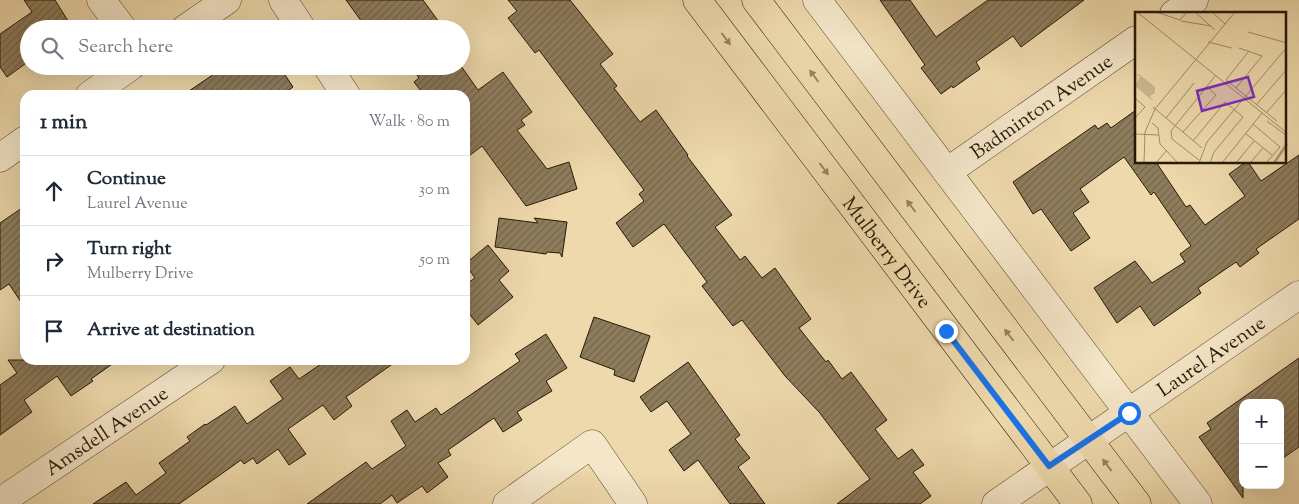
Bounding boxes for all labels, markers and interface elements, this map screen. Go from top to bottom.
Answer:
inset map [1135,12,1286,164]
search box [20,20,470,75]
one-way arrow [721,32,732,45]
icon: search [38,34,66,62]
text: Search here [78,34,173,61]
street label: Badminton Avenue [966,48,1120,168]
one-way arrow [808,70,819,83]
text: 1 min [40,108,87,138]
text: Walk · 80 m [368,111,450,134]
one-way arrow [819,162,829,176]
text: Continue [87,166,166,193]
icon: ahead [40,177,68,205]
text: 30 m [419,179,450,202]
street label: Mulberry Drive [834,192,937,315]
text: Laurel Avenue [87,193,188,216]
one-way arrow [906,200,917,213]
text: Turn right [87,236,171,263]
icon: right [40,247,68,275]
text: 50 m [419,249,450,272]
text: Mulberry Drive [87,263,193,286]
street label: Laurel Avenue [1152,310,1272,406]
icon: arrive [40,317,68,345]
text: Arrive at destination [87,317,255,344]
route end [935,320,958,343]
one-way arrow [1004,329,1015,342]
street label: Amsdell Avenue [40,381,175,485]
map controls [1239,399,1284,489]
button: + [1239,399,1284,444]
route start [1118,402,1141,425]
button: − [1239,444,1284,489]
one-way arrow [1102,458,1112,472]

